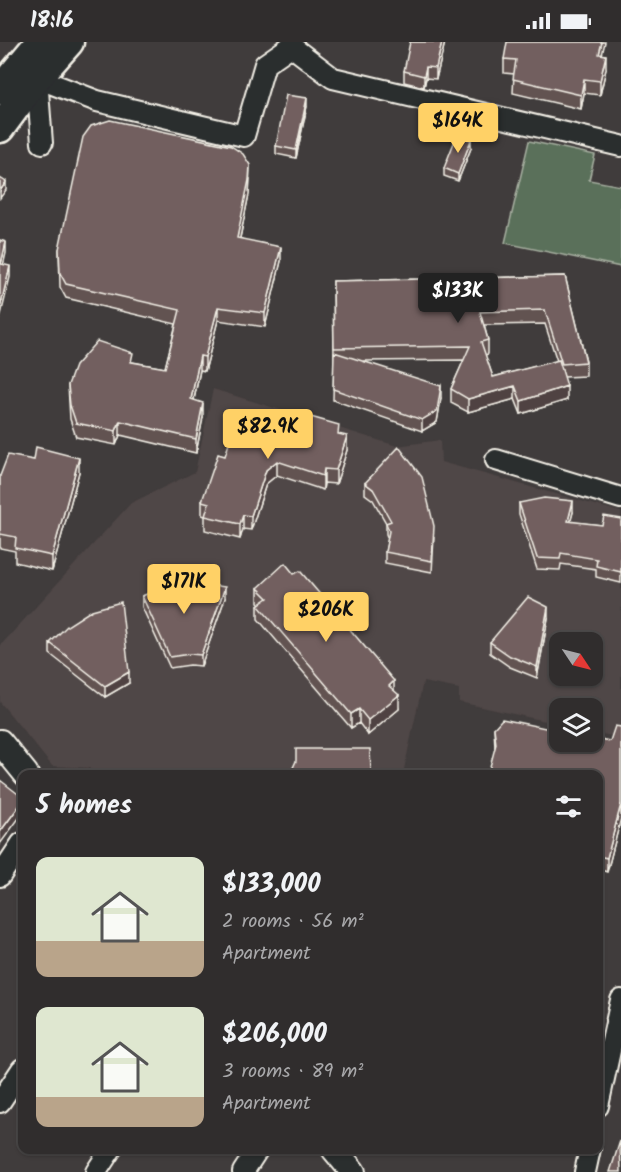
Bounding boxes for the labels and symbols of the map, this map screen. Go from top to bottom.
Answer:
pin: $164K [416,103,500,154]
pin: $133K [416,273,500,324]
pin: $82.9K [219,409,317,460]
pin: $171K [142,564,226,615]
pin: $206K [284,592,368,643]
north arrow [549,632,603,686]

